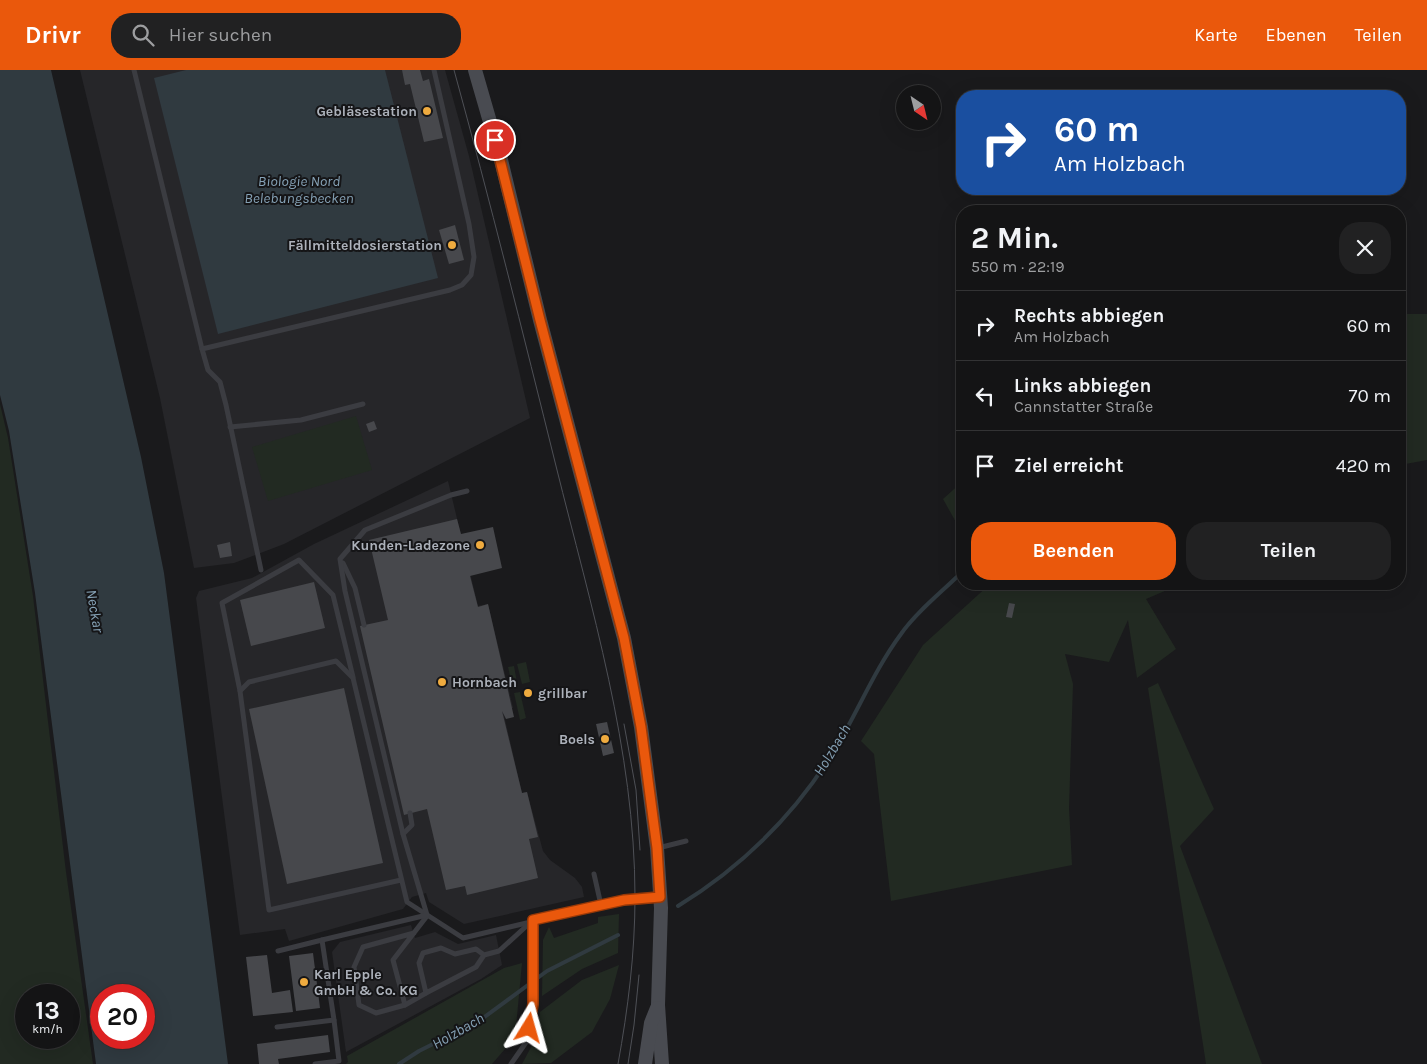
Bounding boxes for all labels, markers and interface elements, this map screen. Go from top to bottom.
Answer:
search box [111,13,461,58]
text: Drivr [25,21,81,49]
icon: search [129,21,157,49]
text: Hier suchen [169,24,272,46]
text: Karte [1194,24,1238,46]
text: Ebenen [1266,24,1327,46]
text: Teilen [1355,24,1402,46]
north arrow [896,85,941,130]
map controls [896,85,941,130]
place label: Gebläsestation [316,103,417,120]
marker: Gebläsestation [421,105,433,117]
text: 60 m [1054,109,1139,150]
icon: right [971,110,1036,175]
pin [474,119,516,161]
icon: arrive [481,126,509,154]
text: Am Holzbach [1054,151,1186,177]
water label: Biologie Nord Belebungsbecken [244,172,354,207]
text: 2 Min. [971,220,1058,256]
button: close [1339,222,1391,274]
place label: Fällmitteldosierstation [288,237,442,254]
marker: Fällmitteldosierstation [446,239,458,251]
text: 550 m · 22:19 [971,257,1065,276]
text: Rechts abbiegen [1014,305,1164,327]
icon: right [971,312,999,340]
text: 60 m [1347,315,1391,337]
text: Am Holzbach [1014,327,1110,346]
text: Links abbiegen [1014,375,1151,397]
icon: left [971,382,999,410]
text: 70 m [1349,385,1391,407]
text: Cannstatter Straße [1014,397,1153,416]
icon: arrive [971,452,999,480]
text: Ziel erreicht [1014,455,1124,477]
text: 420 m [1336,455,1391,477]
button: Beenden [971,522,1176,580]
button: Teilen [1186,522,1391,580]
place label: Kunden-Ladezone [351,537,470,554]
marker: Kunden-Ladezone [474,539,486,551]
water label: Neckar [82,588,108,635]
place label: Hornbach [452,674,517,691]
marker: Hornbach [436,676,448,688]
place label: grillbar [538,685,588,702]
marker: grillbar [522,687,534,699]
water label: Holzbach [810,721,854,779]
place label: Boels [559,731,595,748]
marker: Boels [599,733,611,745]
place label: Karl Epple GmbH & Co. KG [314,966,418,999]
marker: Karl Epple GmbH & Co. KG [298,976,310,988]
speed limit sign: 20 [90,984,155,1049]
text: 13 [35,996,60,1025]
position arrow [502,1001,554,1053]
water label: Holzbach [429,1009,487,1053]
text: km/h [32,1022,63,1036]

